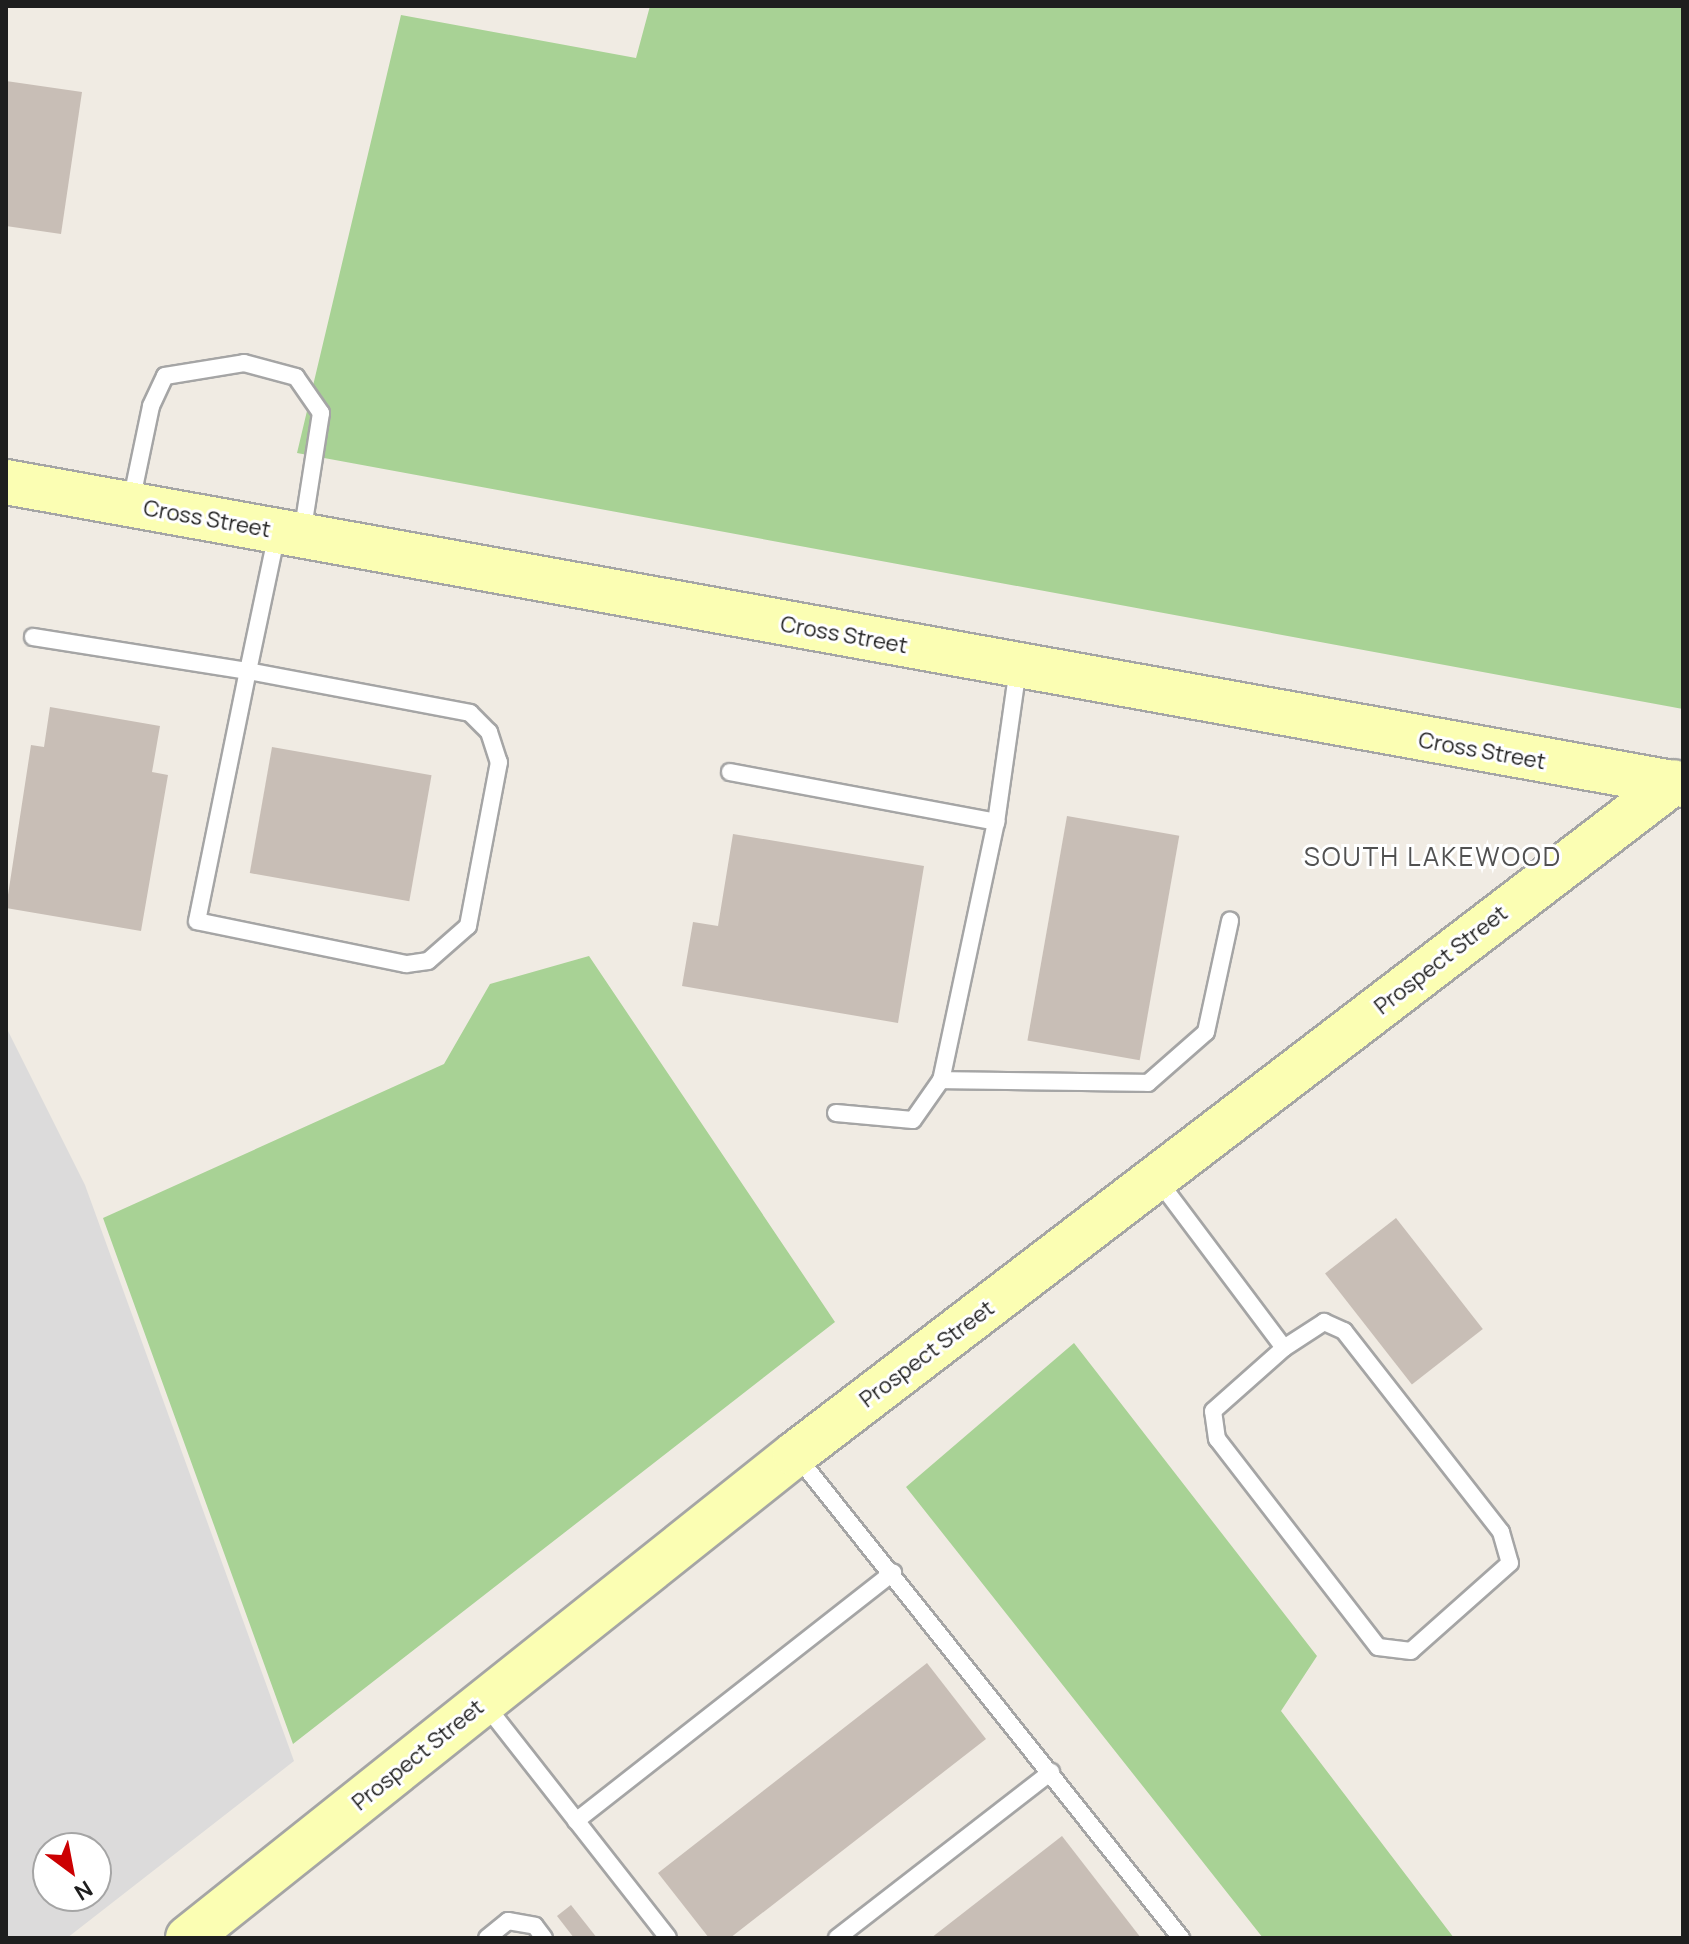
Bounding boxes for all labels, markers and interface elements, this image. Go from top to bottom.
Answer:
street label: Cross Street [141,495,273,543]
street label: Cross Street [778,611,910,659]
street label: Cross Street [1416,727,1548,775]
district label: SOUTH LAKEWOOD [1304,841,1562,873]
street label: Prospect Street [1369,900,1513,1020]
street label: Prospect Street [855,1295,999,1413]
street label: Prospect Street [347,1694,489,1816]
north arrow [32,1832,112,1912]
text: N [69,1874,98,1908]

